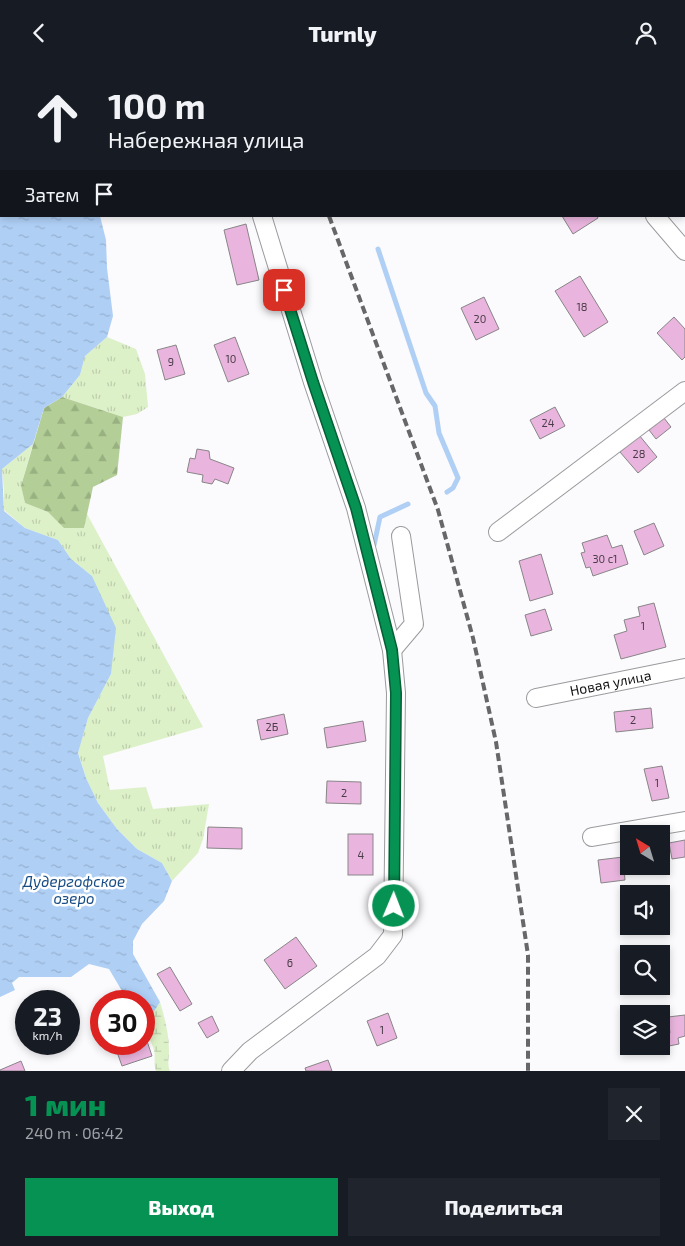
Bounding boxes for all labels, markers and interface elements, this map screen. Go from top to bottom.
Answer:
icon: back [25,19,53,47]
icon: person [632,19,660,47]
text: Turnly [308,20,377,46]
text: 100 m [108,84,206,126]
icon: ahead [25,85,90,150]
text: Набережная улица [108,126,305,152]
icon: arrive [90,180,118,208]
text: Затем [25,183,80,206]
pin [263,269,305,311]
icon: arrive [270,276,298,304]
house number: 18 [576,300,588,313]
house number: 20 [474,312,486,325]
house number: 10 [225,352,237,365]
house number: 9 [168,355,174,368]
house number: 24 [542,416,555,429]
house number: 28 [633,447,645,460]
house number: 30 с1 [593,552,618,565]
house number: 1 [641,619,645,632]
street label: Новая улица [568,666,653,699]
house number: 2 [630,713,636,726]
house number: 2Б [266,720,279,733]
house number: 1 [655,776,659,789]
house number: 2 [341,786,347,799]
north arrow [620,825,670,875]
map controls [620,825,670,1055]
house number: 4 [358,848,365,861]
water label: Дудергофское озеро [22,872,125,907]
position arrow [367,879,419,931]
button: sound [620,885,670,935]
button: search [620,945,670,995]
house number: 6 [287,956,293,969]
speed limit sign: 30 [90,990,155,1055]
text: 23 [33,1001,62,1031]
button: layers [620,1005,670,1055]
house number: 1 [380,1023,384,1036]
text: km/h [33,1028,62,1042]
text: 1 мин [25,1086,106,1122]
button: close [608,1088,660,1140]
text: 240 m · 06:42 [25,1123,123,1142]
button: Выход [25,1178,338,1236]
button: Поделиться [348,1178,660,1236]

